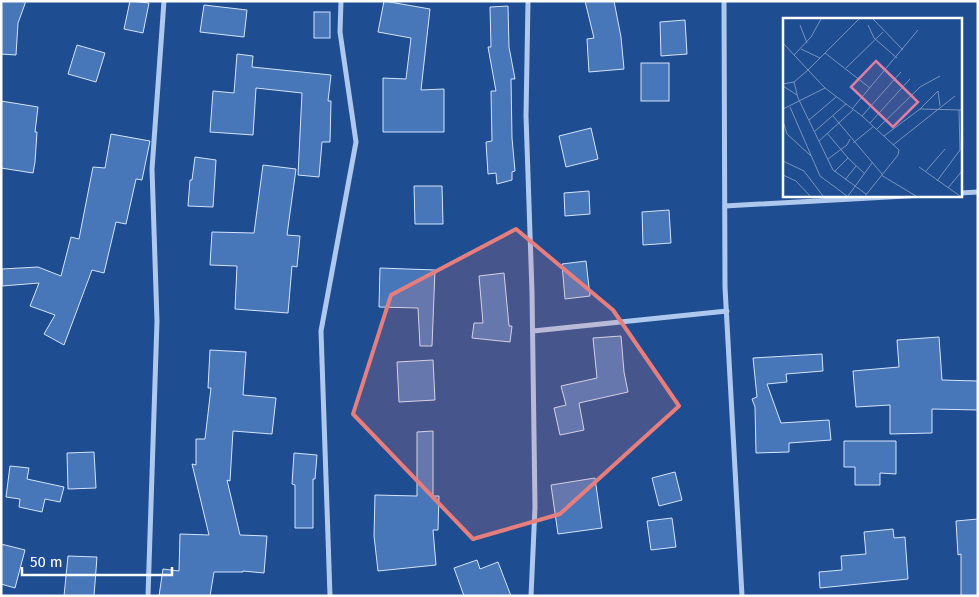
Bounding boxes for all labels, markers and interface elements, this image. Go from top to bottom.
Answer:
inset map [783,18,962,196]
scale bar [22,544,172,576]
text: 50 m [30,553,63,571]

